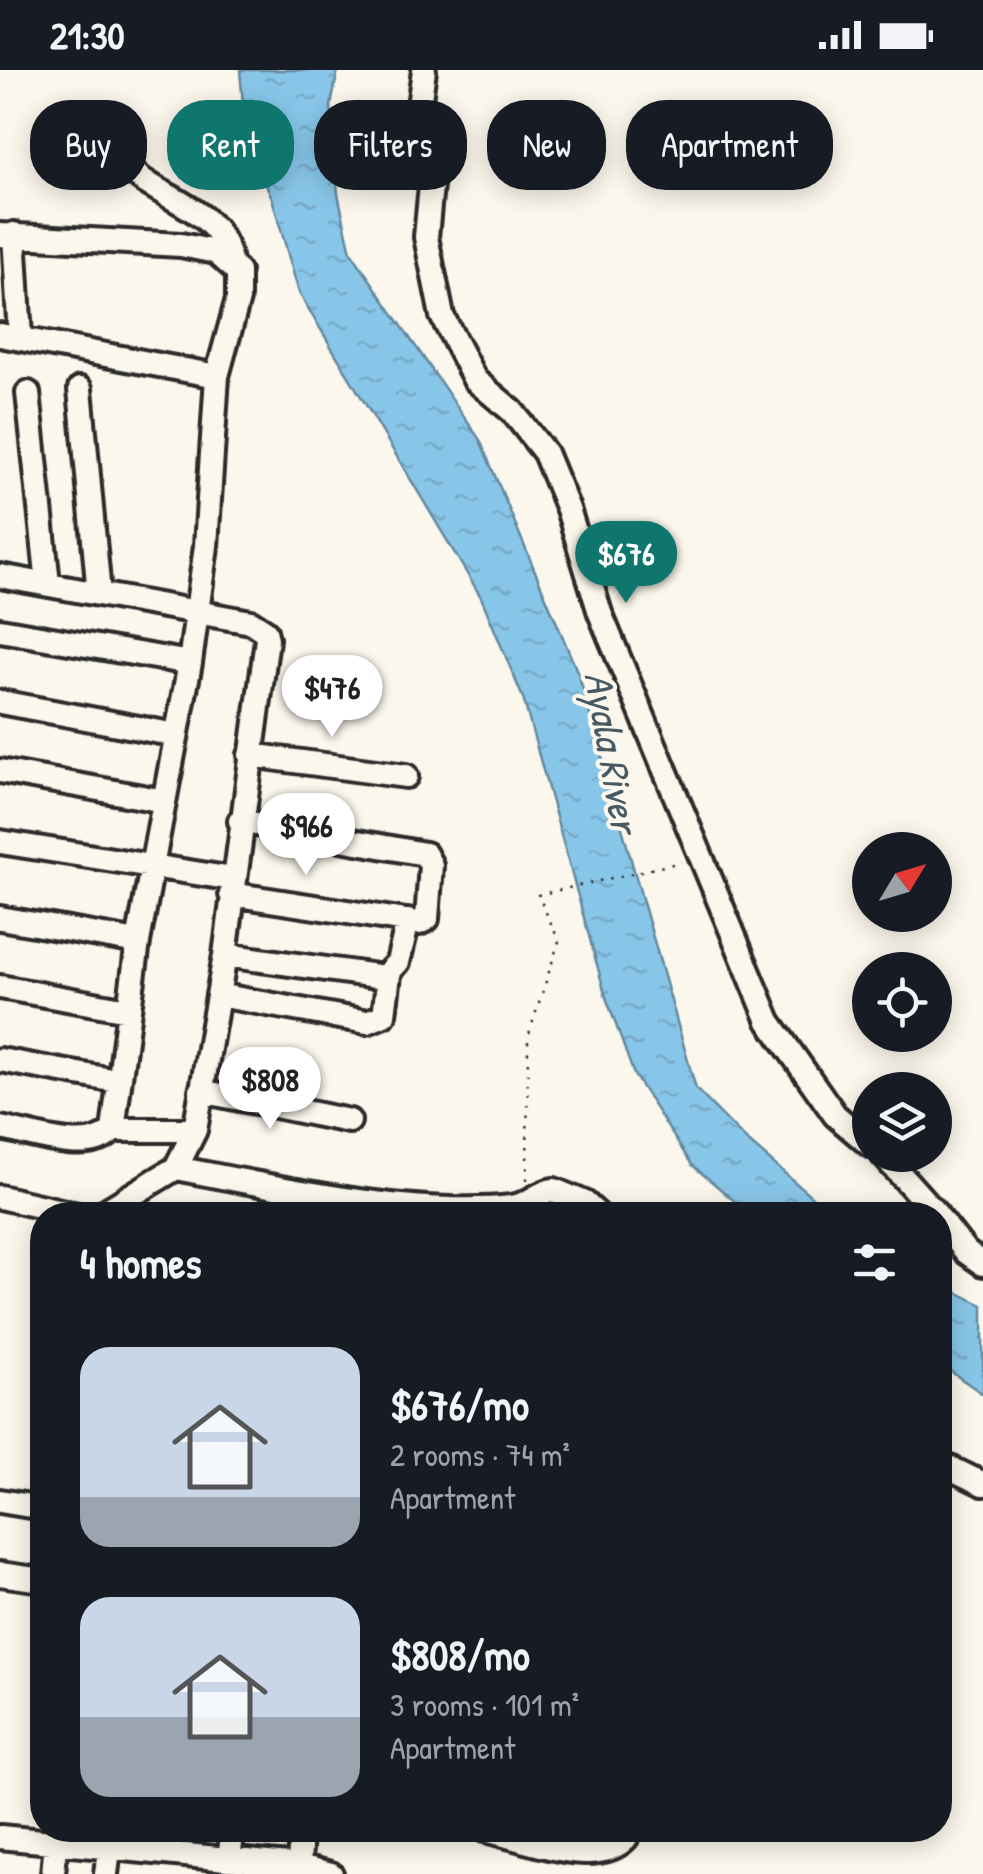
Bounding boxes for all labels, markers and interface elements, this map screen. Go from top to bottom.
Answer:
text: 21:30 [50,9,124,61]
chip: Buy [30,100,147,190]
chip: Rent [167,100,294,190]
chip: Filters [314,100,467,190]
chip: New [487,100,606,190]
chip: Apartment [626,100,833,190]
pin: $676 [567,521,685,606]
text: $676 [597,532,655,575]
pin: $476 [273,655,391,740]
text: $476 [304,666,360,709]
water label: Ayala River [571,667,654,841]
pin: $966 [247,793,365,878]
text: $966 [279,804,333,847]
north arrow [852,832,952,932]
map controls [852,832,952,1172]
button: locate [852,952,952,1052]
pin: $808 [211,1047,329,1132]
text: $808 [241,1058,299,1101]
button: layers [852,1072,952,1172]
text: 4 homes [80,1234,201,1291]
icon: filters [847,1235,902,1290]
text: $676/mo [390,1376,529,1433]
icon: home [160,1387,280,1507]
text: 2 rooms · 74 m² [390,1433,570,1476]
text: Apartment [390,1476,515,1519]
text: $808/mo [390,1626,530,1683]
icon: home [160,1637,280,1757]
text: 3 rooms · 101 m² [390,1683,579,1726]
text: Apartment [390,1726,515,1769]

